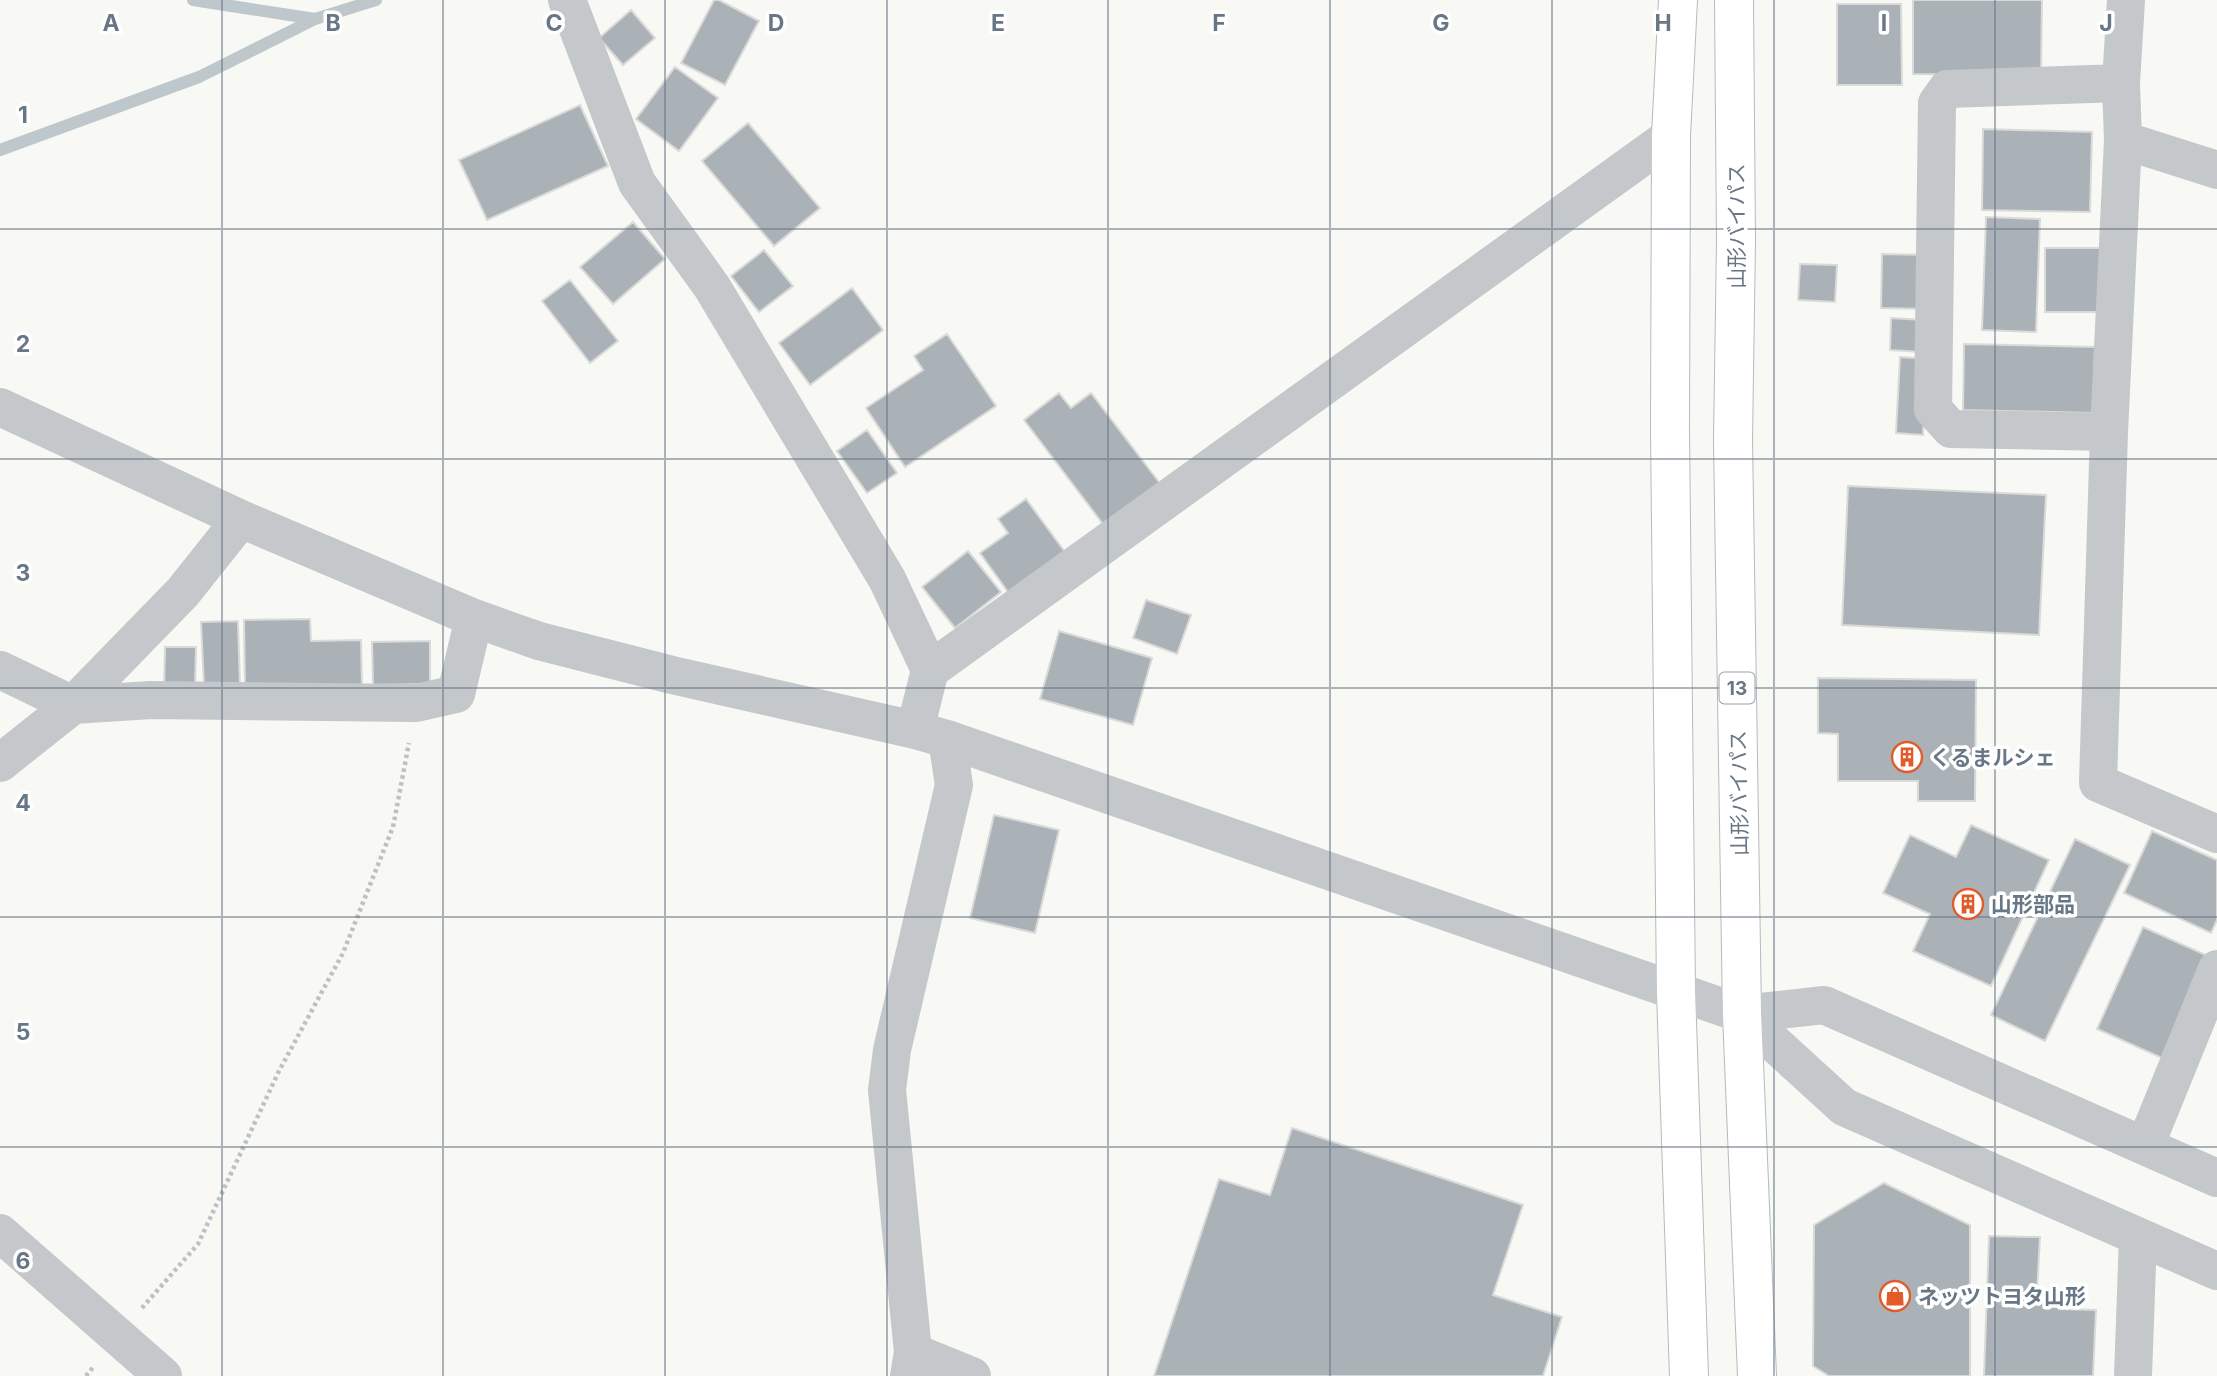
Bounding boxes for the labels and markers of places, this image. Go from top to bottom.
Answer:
building icon: くるまルシェ [1890,740,1924,774]
place label: くるまルシェ [1930,745,2056,770]
building icon: 山形部品 [1951,887,1985,921]
place label: 山形部品 [1991,892,2075,917]
shop icon: ネッツトヨタ山形 [1878,1279,1912,1313]
place label: ネッツトヨタ山形 [1918,1284,2086,1309]

